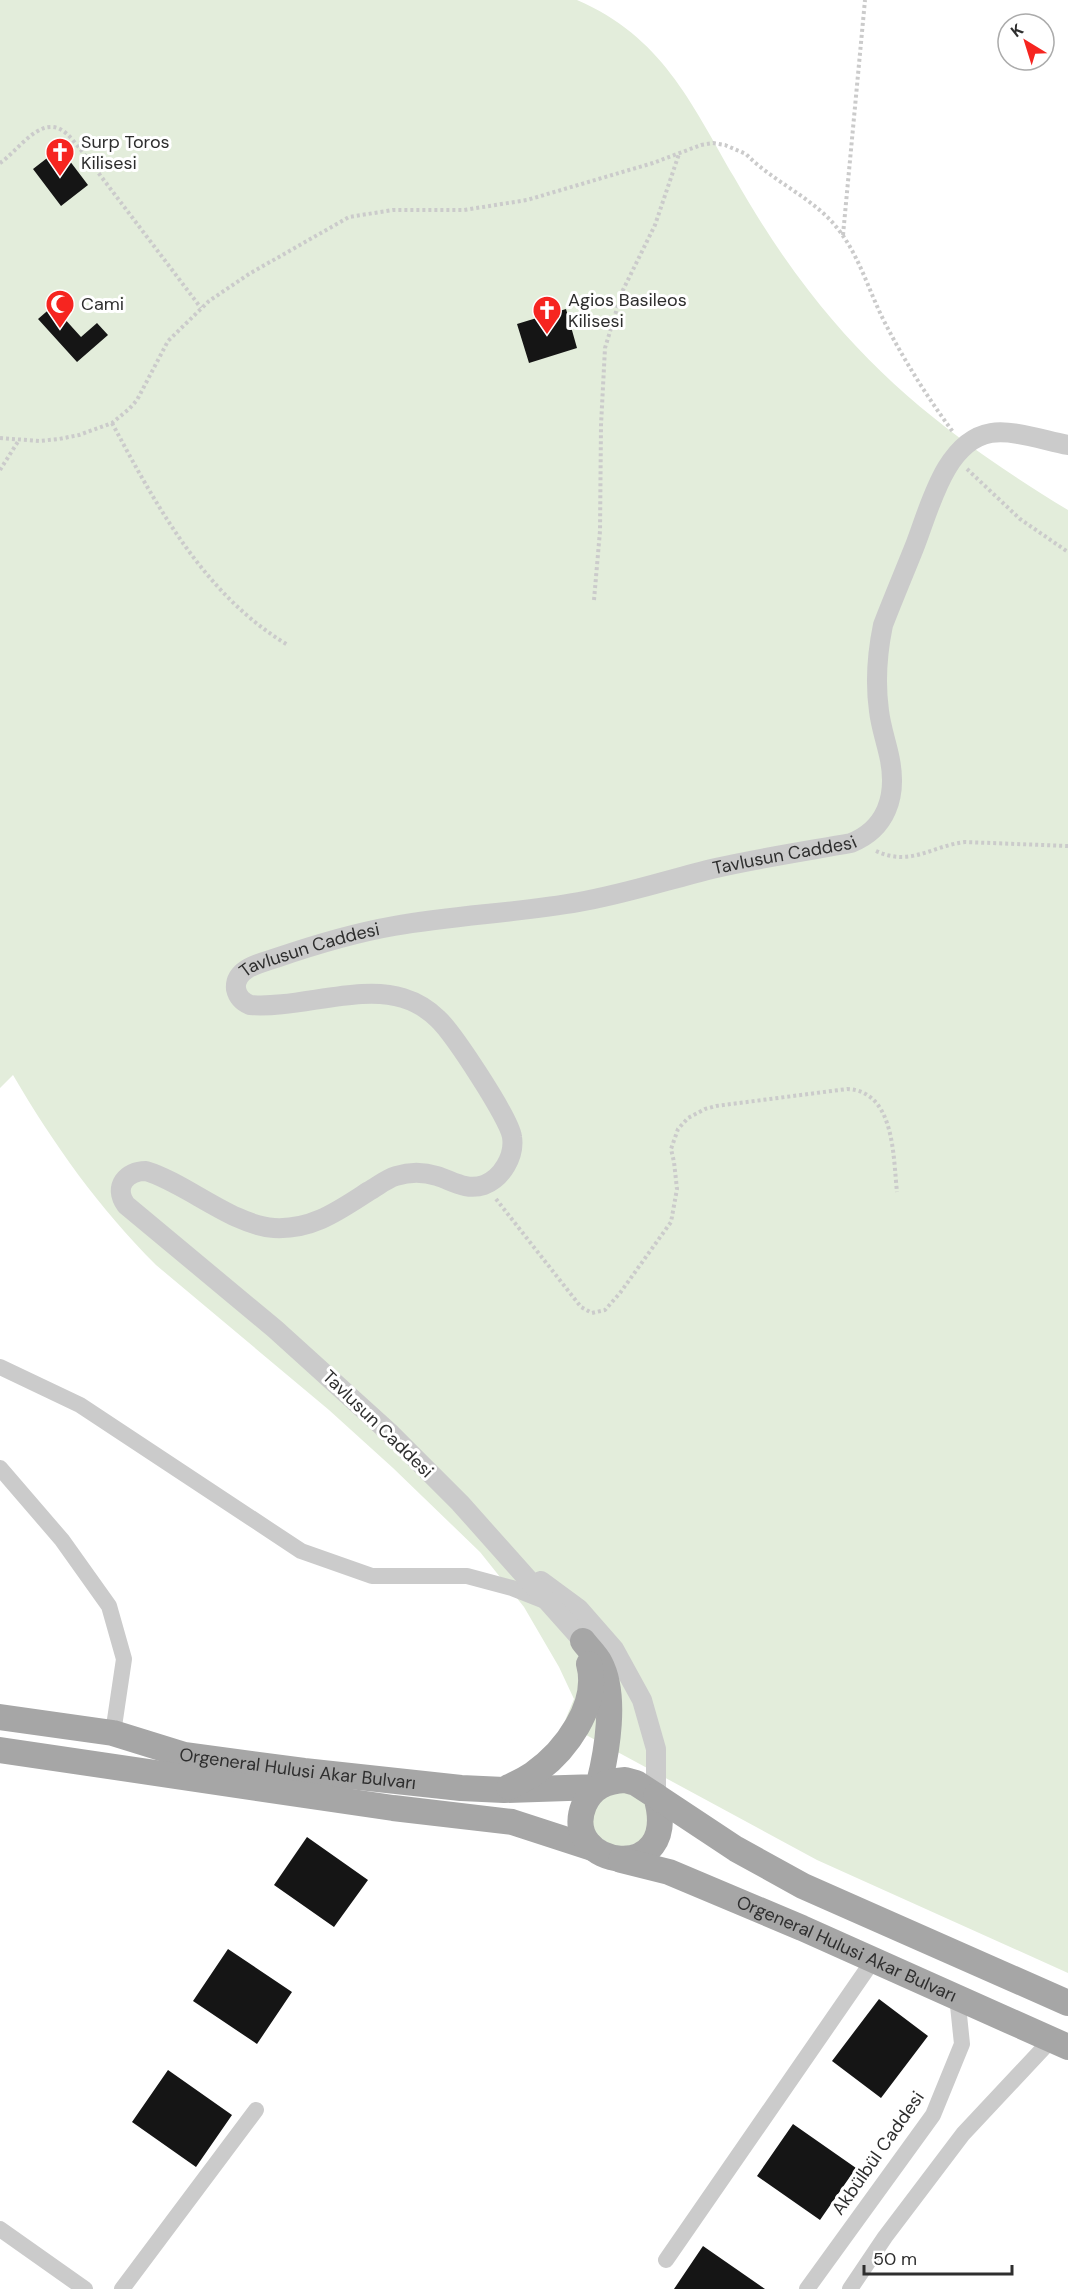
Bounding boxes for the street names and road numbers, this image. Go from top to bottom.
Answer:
street label: Tavlusun Caddesi [710,830,861,880]
street label: Tavlusun Caddesi [234,917,382,983]
street label: Tavlusun Caddesi [317,1365,439,1483]
street label: Orgeneral Hulusi Akar Bulvarı [178,1743,417,1795]
street label: Orgeneral Hulusi Akar Bulvarı [733,1890,961,2008]
street label: Akbülbül Caddesi [826,2086,930,2220]

